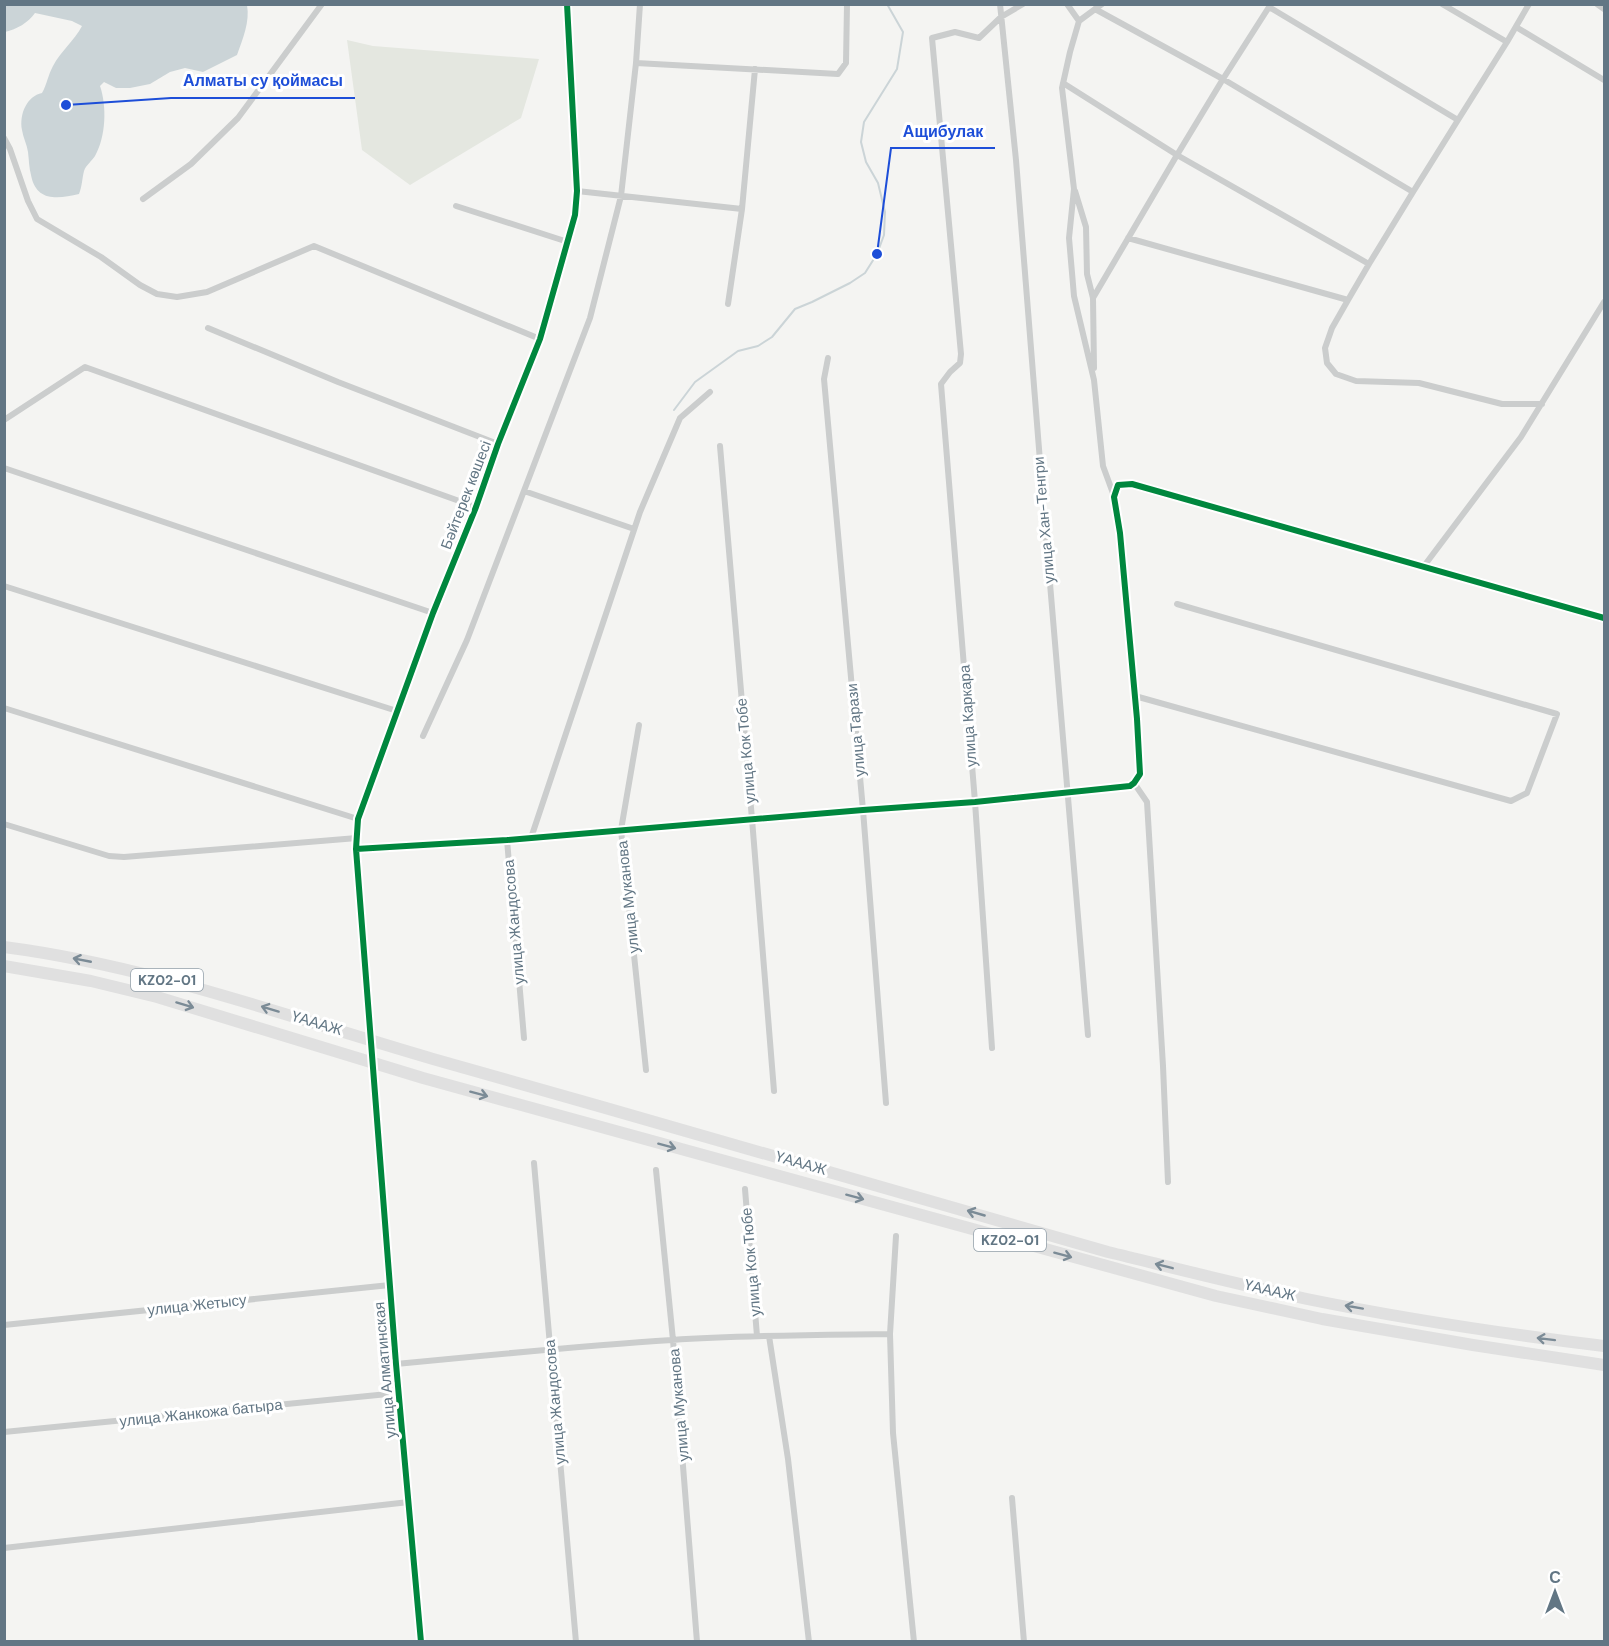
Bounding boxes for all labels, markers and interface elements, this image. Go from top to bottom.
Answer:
callout: Алматы су қоймасы [171,64,355,98]
text: Алматы су қоймасы [183,70,343,91]
callout: Ащибулак [891,114,995,148]
text: Ащибулак [903,121,984,142]
street label: Бәйтерек көшесі [436,438,496,552]
street label: улица Хан-Тенгри [1028,456,1060,584]
street label: улица Каркара [954,663,982,768]
street label: улица Тарази [842,682,870,778]
street label: улица Кок Тобе [731,697,761,805]
street label: улица Муканова [612,839,644,954]
street label: улица Жандосова [499,858,529,985]
one-way arrow [72,954,92,965]
road number: KZ02-01 [131,969,203,991]
one-way arrow [175,1000,194,1011]
one-way arrow [261,1003,280,1014]
street label: ҮАААЖ [289,1006,345,1040]
one-way arrow [469,1089,488,1100]
one-way arrow [657,1140,676,1152]
street label: ҮАААЖ [773,1146,829,1180]
one-way arrow [845,1192,864,1204]
street label: улица Кок Тюбе [736,1207,766,1317]
one-way arrow [967,1207,986,1218]
road number: KZ02-01 [974,1229,1046,1251]
one-way arrow [1054,1249,1073,1261]
one-way arrow [1154,1259,1173,1271]
street label: ҮАААЖ [1242,1274,1298,1306]
street label: улица Жетысу [147,1290,248,1320]
street label: улица Алматинская [369,1301,401,1439]
one-way arrow [1345,1301,1364,1312]
one-way arrow [1537,1334,1557,1345]
street label: улица Жандосова [540,1338,570,1465]
street label: улица Муканова [664,1347,694,1462]
street label: улица Жанкожа батыра [119,1394,284,1432]
north arrow [1525,1562,1585,1622]
text: С [1549,1567,1561,1588]

